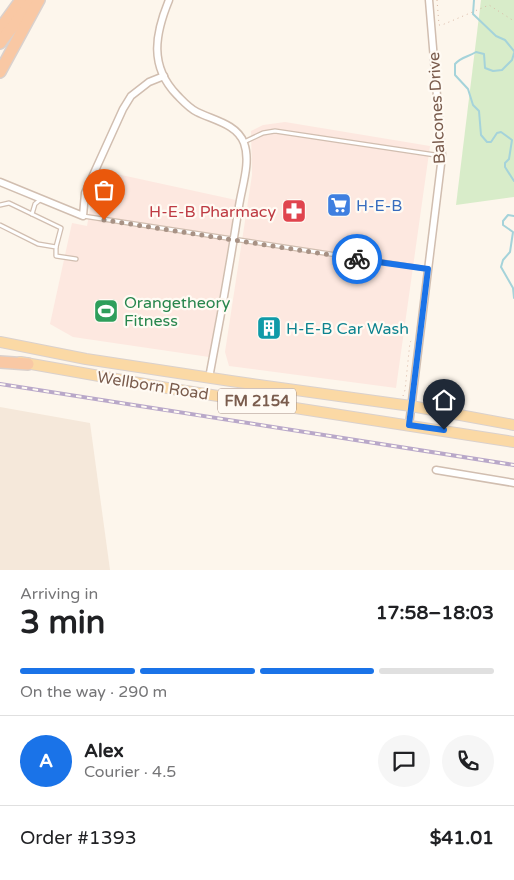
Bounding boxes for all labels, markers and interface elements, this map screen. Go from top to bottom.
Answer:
street label: Balcones Drive [424,51,450,165]
pin [83,169,125,220]
icon: bag [90,176,118,204]
supermarket icon: H-E-B [326,192,352,218]
place label: H-E-B [356,196,402,216]
pharmacy icon: H-E-B Pharmacy [281,198,307,224]
place label: H-E-B Pharmacy [149,202,276,222]
courier [332,234,382,284]
icon: bike [343,245,371,273]
place label: Orangetheory Fitness [124,293,231,331]
sports icon: Orangetheory Fitness [93,298,119,324]
building icon: H-E-B Car Wash [256,315,282,341]
place label: H-E-B Car Wash [286,319,409,339]
street label: Wellborn Road [96,367,210,405]
pin [423,379,465,430]
icon: home [430,386,458,414]
road number: FM 2154 [218,388,296,414]
text: Arriving in [20,584,98,604]
text: 17:58–18:03 [376,602,494,624]
text: 3 min [20,604,105,642]
text: On the way · 290 m [20,682,167,702]
button: chat [378,735,430,787]
button: phone [442,735,494,787]
text: Alex [84,740,124,762]
text: A [39,750,53,772]
text: Courier · 4.5 [84,762,176,782]
text: Order #1393 [20,827,137,849]
text: $41.01 [430,827,494,849]

